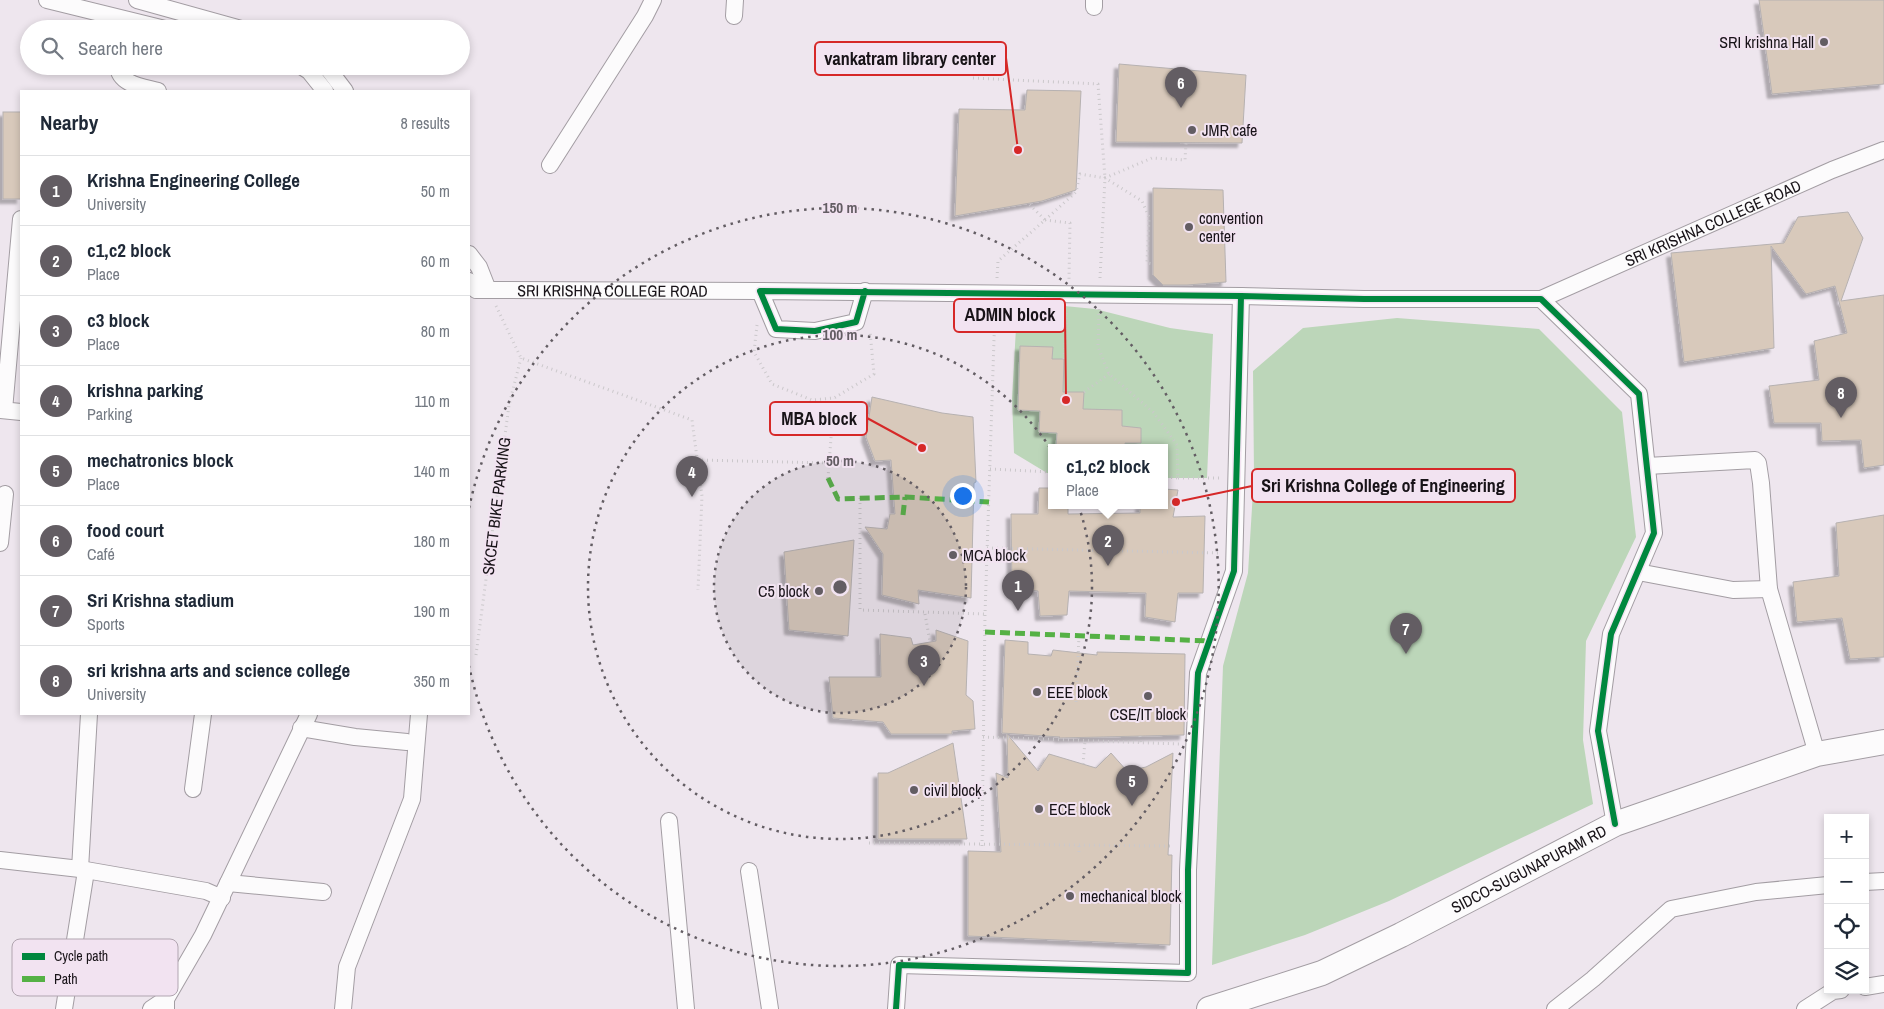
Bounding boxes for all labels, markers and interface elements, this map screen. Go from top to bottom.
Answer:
search box [20,20,470,75]
place label: SRI krishna Hall [1719,31,1814,53]
icon: search [38,34,66,62]
text: Search here [78,35,163,61]
marker: SRI krishna Hall [1818,36,1830,48]
callout: vankatram library center [815,42,1006,75]
text: vankatram library center [824,46,996,71]
pin: 6 [1165,67,1197,108]
text: Nearby [40,108,98,137]
text: 8 results [400,112,450,134]
place label: JMR cafe [1202,119,1257,141]
marker: JMR cafe [1186,124,1198,136]
text: Krishna Engineering College [87,167,300,193]
street label: SRI KRISHNA COLLEGE ROAD [1621,174,1804,271]
text: 1 [52,180,60,202]
text: 50 m [421,180,450,202]
text: University [87,193,146,215]
text: 150 m [823,197,857,218]
place label: convention center [1199,207,1263,247]
marker: convention center [1183,221,1195,233]
text: c1,c2 block [87,237,171,263]
text: 2 [52,250,60,272]
text: 60 m [421,250,450,272]
text: Place [87,263,120,285]
street label: SRI KRISHNA COLLEGE ROAD [517,279,708,302]
callout: ADMIN block [954,299,1065,332]
text: ADMIN block [964,302,1056,327]
text: c3 block [87,307,149,333]
text: 3 [52,320,60,342]
text: 80 m [421,320,450,342]
text: 100 m [823,324,857,345]
text: Place [87,333,120,355]
text: krishna parking [87,377,203,403]
pin: 8 [1825,377,1857,418]
text: 4 [52,390,60,412]
text: 110 m [414,390,450,412]
callout: MBA block [770,402,867,435]
text: Parking [87,403,132,425]
text: MBA block [781,406,858,431]
street label: SKCET BIKE PARKING [477,436,515,576]
popup [1048,444,1168,509]
text: mechatronics block [87,447,233,473]
text: 50 m [826,450,854,471]
text: c1,c2 block [1066,453,1150,479]
pin: 4 [676,456,708,497]
text: 5 [52,460,60,482]
text: 140 m [414,460,450,482]
callout: Sri Krishna College of Engineering [1252,469,1515,502]
text: Place [87,473,120,495]
text: Sri Krishna College of Engineering [1261,473,1505,498]
text: Place [1066,479,1099,501]
your location [950,483,976,509]
text: food court [87,517,164,543]
pin: 2 [1092,525,1124,566]
text: 6 [52,530,60,552]
text: 180 m [414,530,450,552]
text: Café [87,543,115,565]
place label: MCA block [963,544,1026,566]
marker: MCA block [947,549,959,561]
pin: 1 [1002,570,1034,611]
centre of rings [831,578,849,596]
place label: C5 block [758,580,809,602]
marker: C5 block [813,585,825,597]
text: Sri Krishna stadium [87,587,234,613]
text: 7 [52,600,60,622]
text: 190 m [414,600,450,622]
text: Sports [87,613,125,635]
pin: 7 [1390,613,1422,654]
pin: 3 [908,645,940,686]
text: sri krishna arts and science college [87,657,350,683]
text: 8 [52,670,60,692]
text: 350 m [414,670,450,692]
place label: EEE block [1047,681,1108,703]
text: University [87,683,146,705]
marker: EEE block [1031,686,1043,698]
marker: CSE/IT block [1142,690,1154,702]
place label: CSE/IT block [1110,703,1187,725]
pin: 5 [1116,765,1148,806]
place label: civil block [924,779,982,801]
marker: civil block [908,784,920,796]
place label: ECE block [1049,798,1111,820]
marker: ECE block [1033,803,1045,815]
map controls [1824,814,1869,994]
button: + [1824,814,1869,859]
street label: SIDCO-SUGUNAPURAM RD [1447,819,1610,918]
button: − [1824,859,1869,904]
place label: mechanical block [1080,885,1182,907]
marker: mechanical block [1064,890,1076,902]
button: locate [1824,904,1869,949]
legend [12,939,178,996]
text: Cycle path [54,947,108,965]
button: layers [1824,949,1869,994]
text: Path [54,970,78,988]

